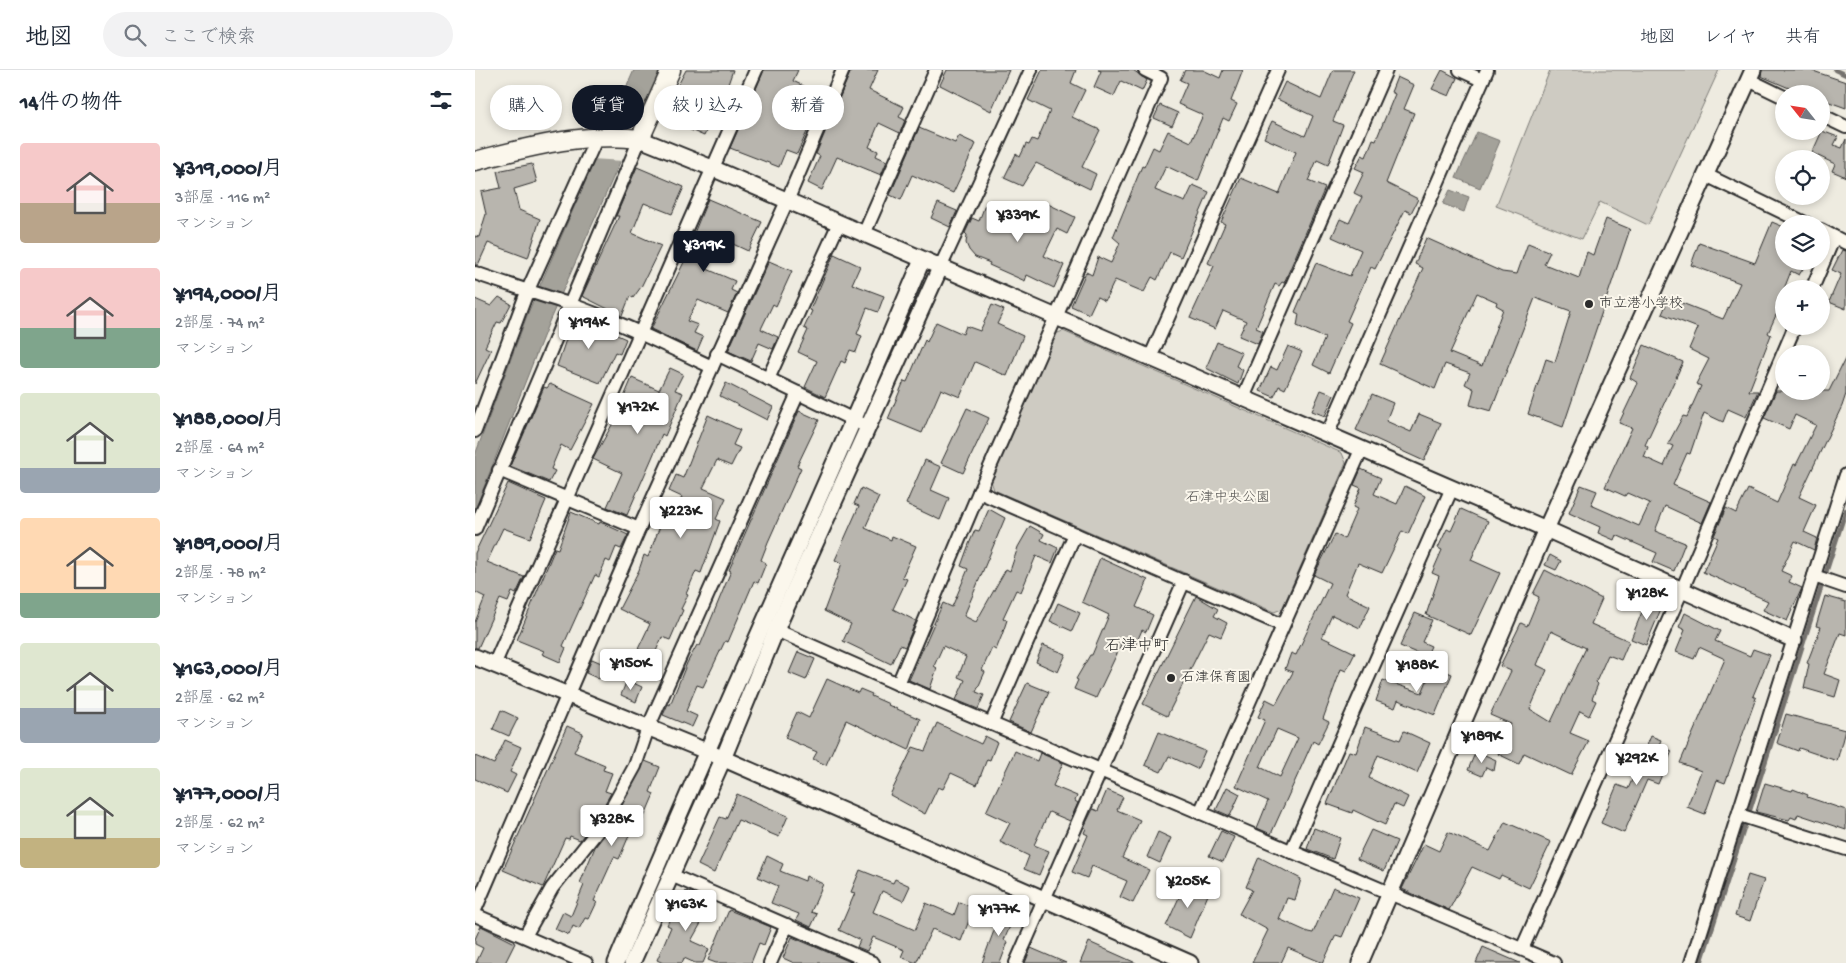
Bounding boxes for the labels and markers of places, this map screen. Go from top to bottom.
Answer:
pin: ¥339K [983,200,1053,243]
pin: ¥319K [669,230,739,273]
place label: 市立港小学校 [1599,296,1683,313]
marker: 市立港小学校 [1583,298,1595,310]
pin: ¥194K [554,308,624,350]
pin: ¥172K [603,392,673,435]
pin: ¥223K [646,496,716,539]
pin: ¥128K [1612,578,1682,621]
pin: ¥150K [596,648,666,691]
pin: ¥188K [1382,650,1452,693]
place label: 石津保育園 [1181,670,1251,687]
marker: 石津保育園 [1165,672,1177,684]
pin: ¥189K [1447,722,1517,764]
pin: ¥292K [1602,744,1672,786]
pin: ¥328K [577,804,647,847]
pin: ¥205K [1153,866,1223,909]
pin: ¥163K [651,890,721,932]
pin: ¥177K [964,894,1034,937]

